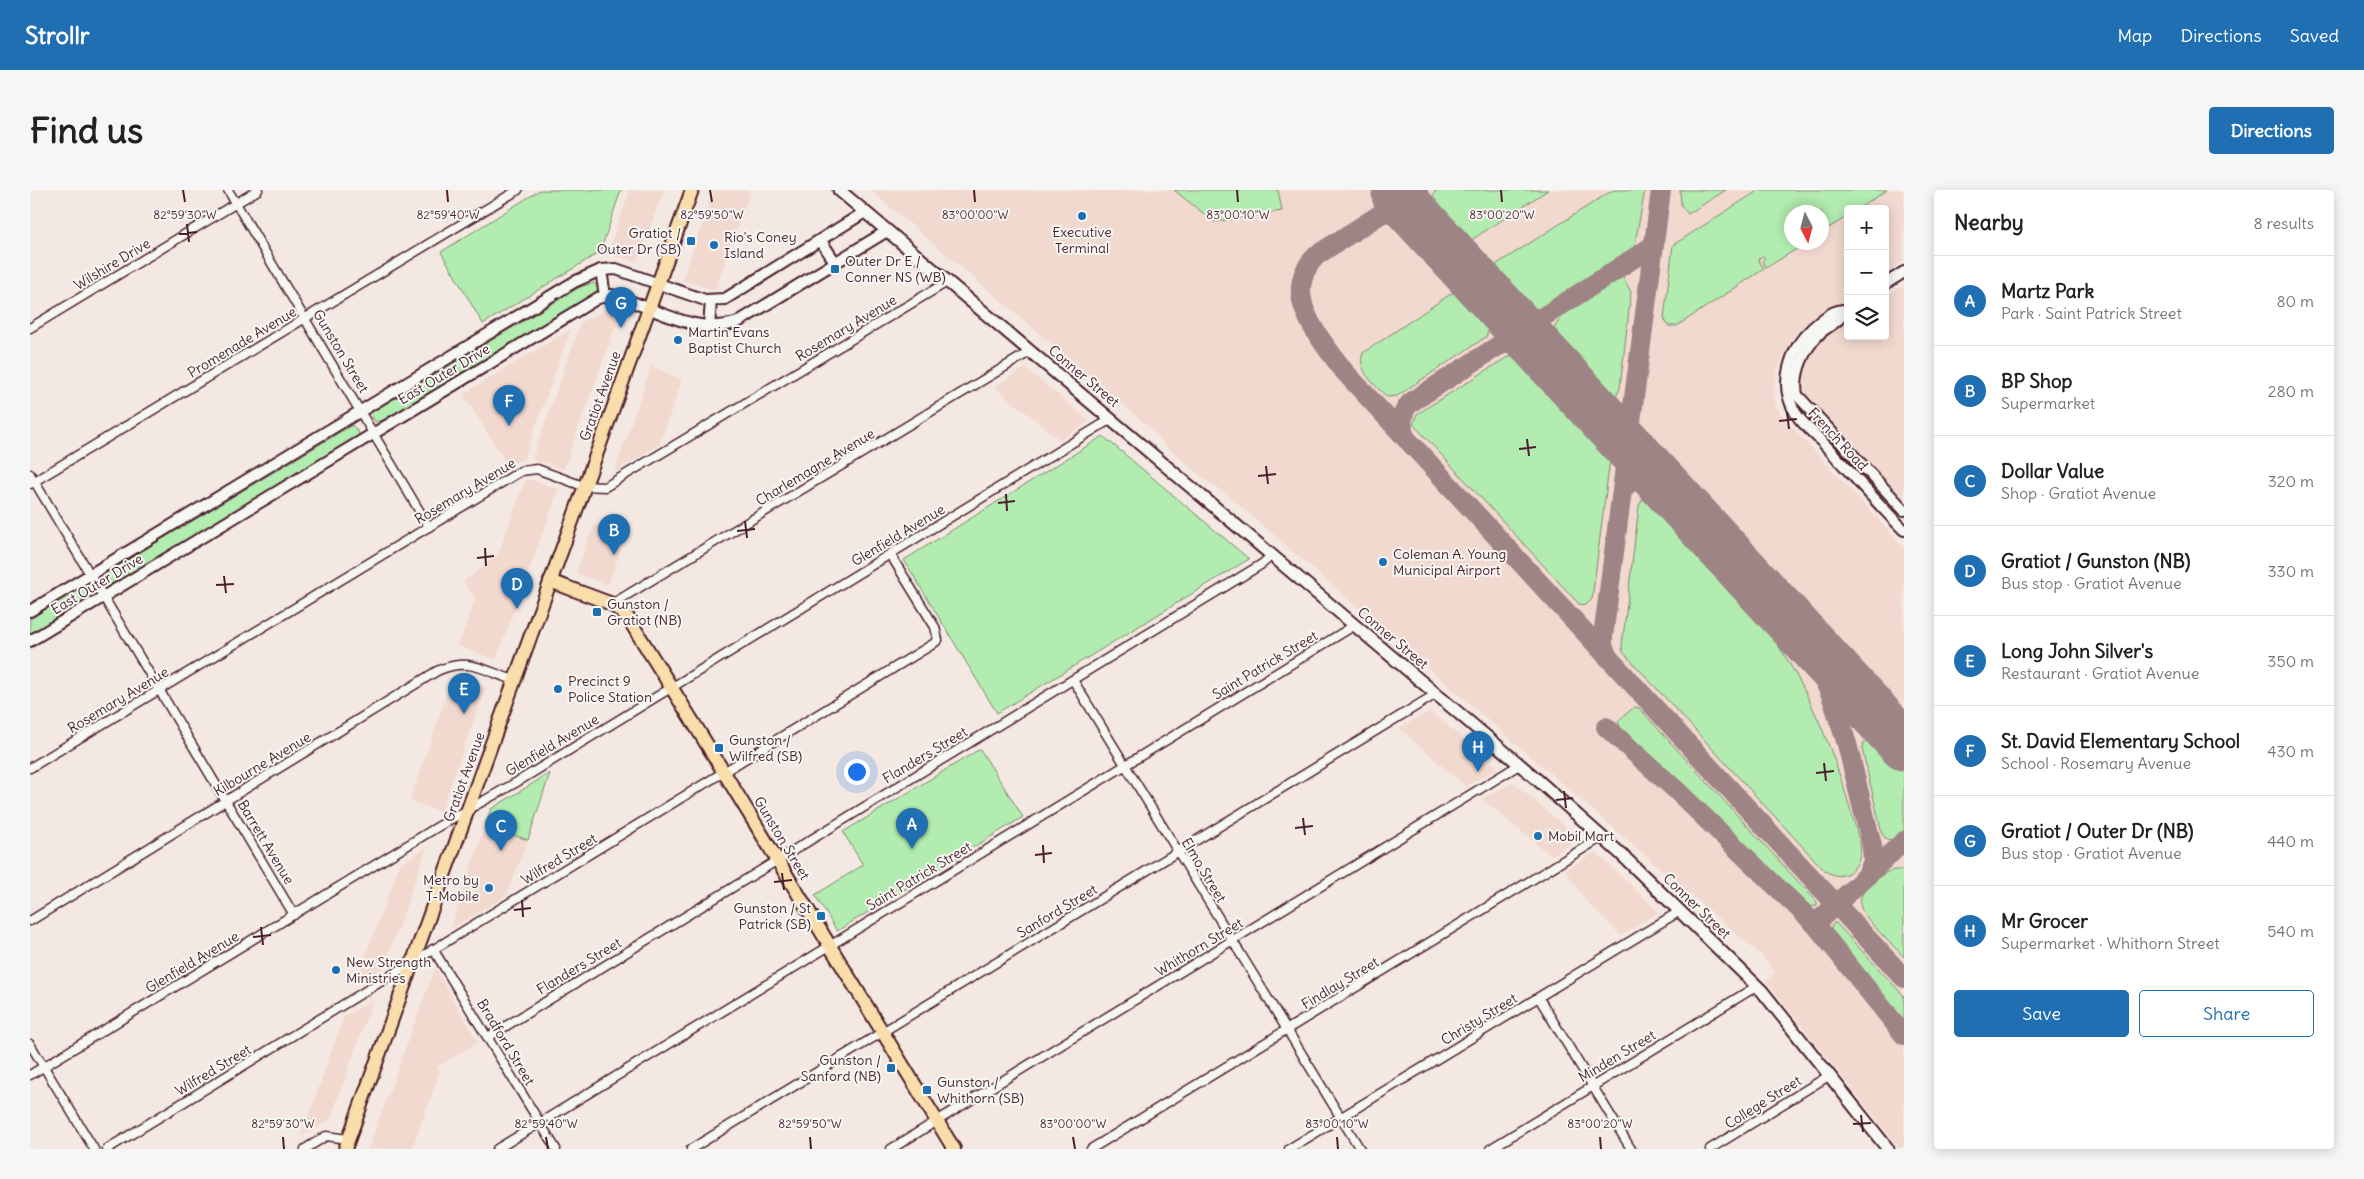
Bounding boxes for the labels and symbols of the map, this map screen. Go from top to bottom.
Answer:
north arrow [1784,205,1829,250]
text: 82°59'30"W [153,207,217,222]
text: 82°59'40"W [416,207,480,222]
text: 82°59'50"W [680,207,744,222]
text: 83°00'00"W [942,207,1008,222]
text: 83°00'10"W [1206,207,1270,222]
text: 83°00'20"W [1469,207,1535,222]
marker: Executive Terminal [1076,210,1088,222]
place label: Executive Terminal [1052,223,1112,257]
place label: Gratiot / Outer Dr (SB) [597,224,681,258]
place label: Rio's Coney Island [724,228,797,262]
street label: Wilshire Drive [71,234,153,294]
marker: Gratiot / Outer Dr (SB) [685,235,697,247]
marker: Rio's Coney Island [708,239,720,251]
place label: Outer Dr E / Conner NS (WB) [845,252,946,286]
marker: Outer Dr E / Conner NS (WB) [829,263,841,275]
pin: G [605,287,637,328]
street label: Rosemary Avenue [792,291,900,365]
street label: Promenade Avenue [184,302,300,382]
street label: Gunston Street [309,306,373,396]
place label: Martin Evans Baptist Church [688,323,782,357]
marker: Martin Evans Baptist Church [672,334,684,346]
street label: East Outer Drive [395,340,493,408]
street label: Conner Street [1045,341,1123,411]
street label: Gratiot Avenue [575,349,625,443]
pin: F [493,385,525,426]
street label: French Road [1804,404,1872,474]
street label: Charlemagne Avenue [752,424,878,510]
street label: Rosemary Avenue [411,454,519,528]
street label: Glenfield Avenue [848,500,948,570]
pin: B [598,514,630,555]
place label: Coleman A. Young Municipal Airport [1393,545,1506,579]
street label: East Outer Drive [48,550,146,618]
marker: Coleman A. Young Municipal Airport [1377,556,1389,568]
pin: D [501,568,533,609]
place label: Gunston / Gratiot (NB) [607,595,681,629]
street label: Conner Street [1354,603,1432,673]
marker: Gunston / Gratiot (NB) [591,606,603,618]
street label: Saint Patrick Street [1209,626,1321,704]
street label: Rosemary Avenue [64,663,172,737]
place label: Precinct 9 Police Station [568,672,652,706]
pin: E [448,673,480,714]
marker: Precinct 9 Police Station [552,683,564,695]
street label: Glenfield Avenue [502,710,602,780]
street label: Flanders Street [879,723,971,787]
street label: Kilbourne Avenue [210,728,314,800]
street label: Gratiot Avenue [439,730,489,824]
place label: Gunston / Wilfred (SB) [729,731,802,765]
pin: H [1462,731,1494,772]
marker: Gunston / Wilfred (SB) [713,742,725,754]
your location [844,759,870,785]
street label: Gunston Street [750,793,814,883]
street label: Barrett Avenue [234,796,298,888]
pin: A [896,808,928,849]
pin: C [485,810,517,851]
place label: Mobil Mart [1548,827,1614,845]
street label: Wilfred Street [518,829,600,889]
marker: Mobil Mart [1532,830,1544,842]
street label: Elmo Street [1178,834,1230,906]
street label: Saint Patrick Street [863,837,975,915]
street label: Conner Street [1659,869,1735,943]
place label: Metro by T-Mobile [423,871,479,905]
street label: Sanford Street [1014,880,1101,942]
marker: Metro by T-Mobile [483,882,495,894]
place label: Gunston / St Patrick (SB) [734,899,811,933]
marker: Gunston / St Patrick (SB) [815,910,827,922]
street label: Whithorn Street [1152,914,1246,980]
street label: Glenfield Avenue [142,927,242,997]
street label: Flanders Street [533,934,625,998]
place label: New Strength Ministries [346,953,431,987]
street label: Findlay Street [1298,953,1382,1013]
marker: New Strength Ministries [330,964,342,976]
street label: Christy Street [1438,989,1521,1049]
street label: Bradford Street [473,996,539,1089]
street label: Minden Street [1575,1026,1659,1086]
street label: Wilfred Street [172,1040,254,1100]
place label: Gunston / Sanford (NB) [801,1051,881,1085]
marker: Gunston / Sanford (NB) [885,1062,897,1074]
street label: College Street [1721,1071,1805,1133]
place label: Gunston / Whithorn (SB) [937,1073,1024,1107]
marker: Gunston / Whithorn (SB) [921,1084,933,1096]
text: 82°59'30"W [251,1116,315,1131]
text: 82°59'40"W [514,1116,578,1131]
text: 82°59'50"W [778,1116,842,1131]
text: 83°00'00"W [1040,1116,1106,1131]
text: 83°00'10"W [1305,1116,1369,1131]
text: 83°00'20"W [1567,1116,1633,1131]

